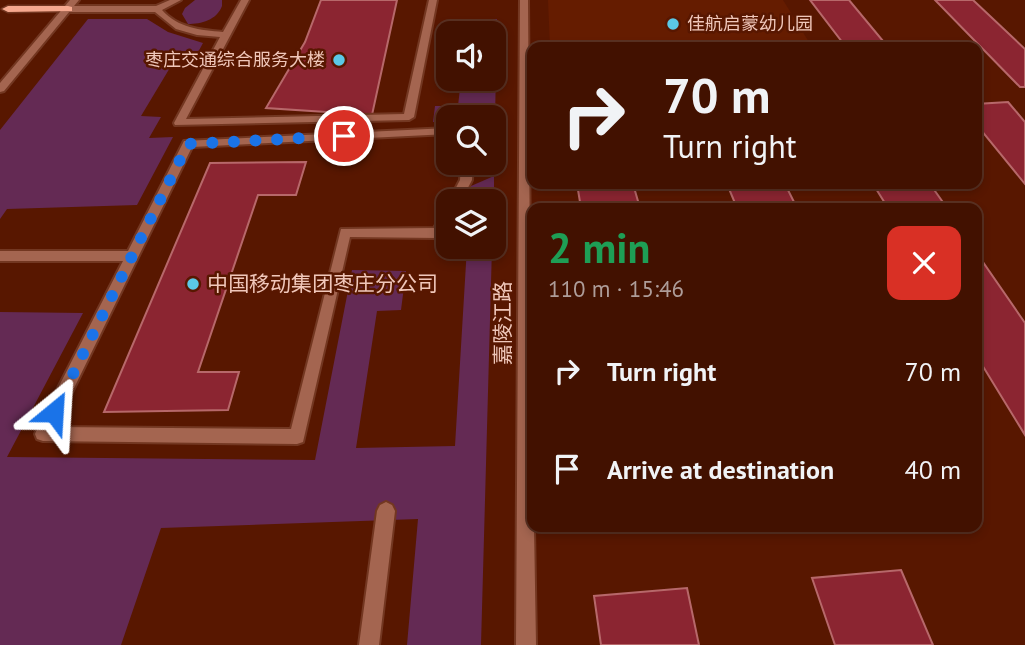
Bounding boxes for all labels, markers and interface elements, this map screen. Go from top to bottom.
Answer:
place label: 佳航启蒙幼儿园 [687,12,813,35]
marker: 佳航启蒙幼儿园 [665,16,681,32]
map controls [436,21,506,259]
button: sound [436,21,506,91]
place label: 枣庄交通综合服务大楼 [145,48,325,71]
marker: 枣庄交通综合服务大楼 [331,52,347,68]
text: 70 m [663,63,770,127]
icon: right [548,70,639,161]
button: search [436,105,506,175]
pin [314,106,374,166]
icon: arrive [325,117,363,155]
text: Turn right [663,125,797,167]
button: layers [436,189,506,259]
text: 2 min [548,220,650,275]
button: close [887,226,961,300]
place label: 中国移动集团枣庄分公司 [207,270,438,297]
text: 110 m · 15:46 [548,274,684,303]
marker: 中国移动集团枣庄分公司 [185,276,201,292]
street label: 嘉陵江路 [489,281,516,365]
icon: right [548,352,586,390]
text: Turn right [607,355,716,388]
text: 70 m [905,355,961,388]
position arrow [17,375,91,449]
icon: arrive [548,450,586,488]
text: Arrive at destination [607,453,834,486]
text: 40 m [905,453,961,486]

